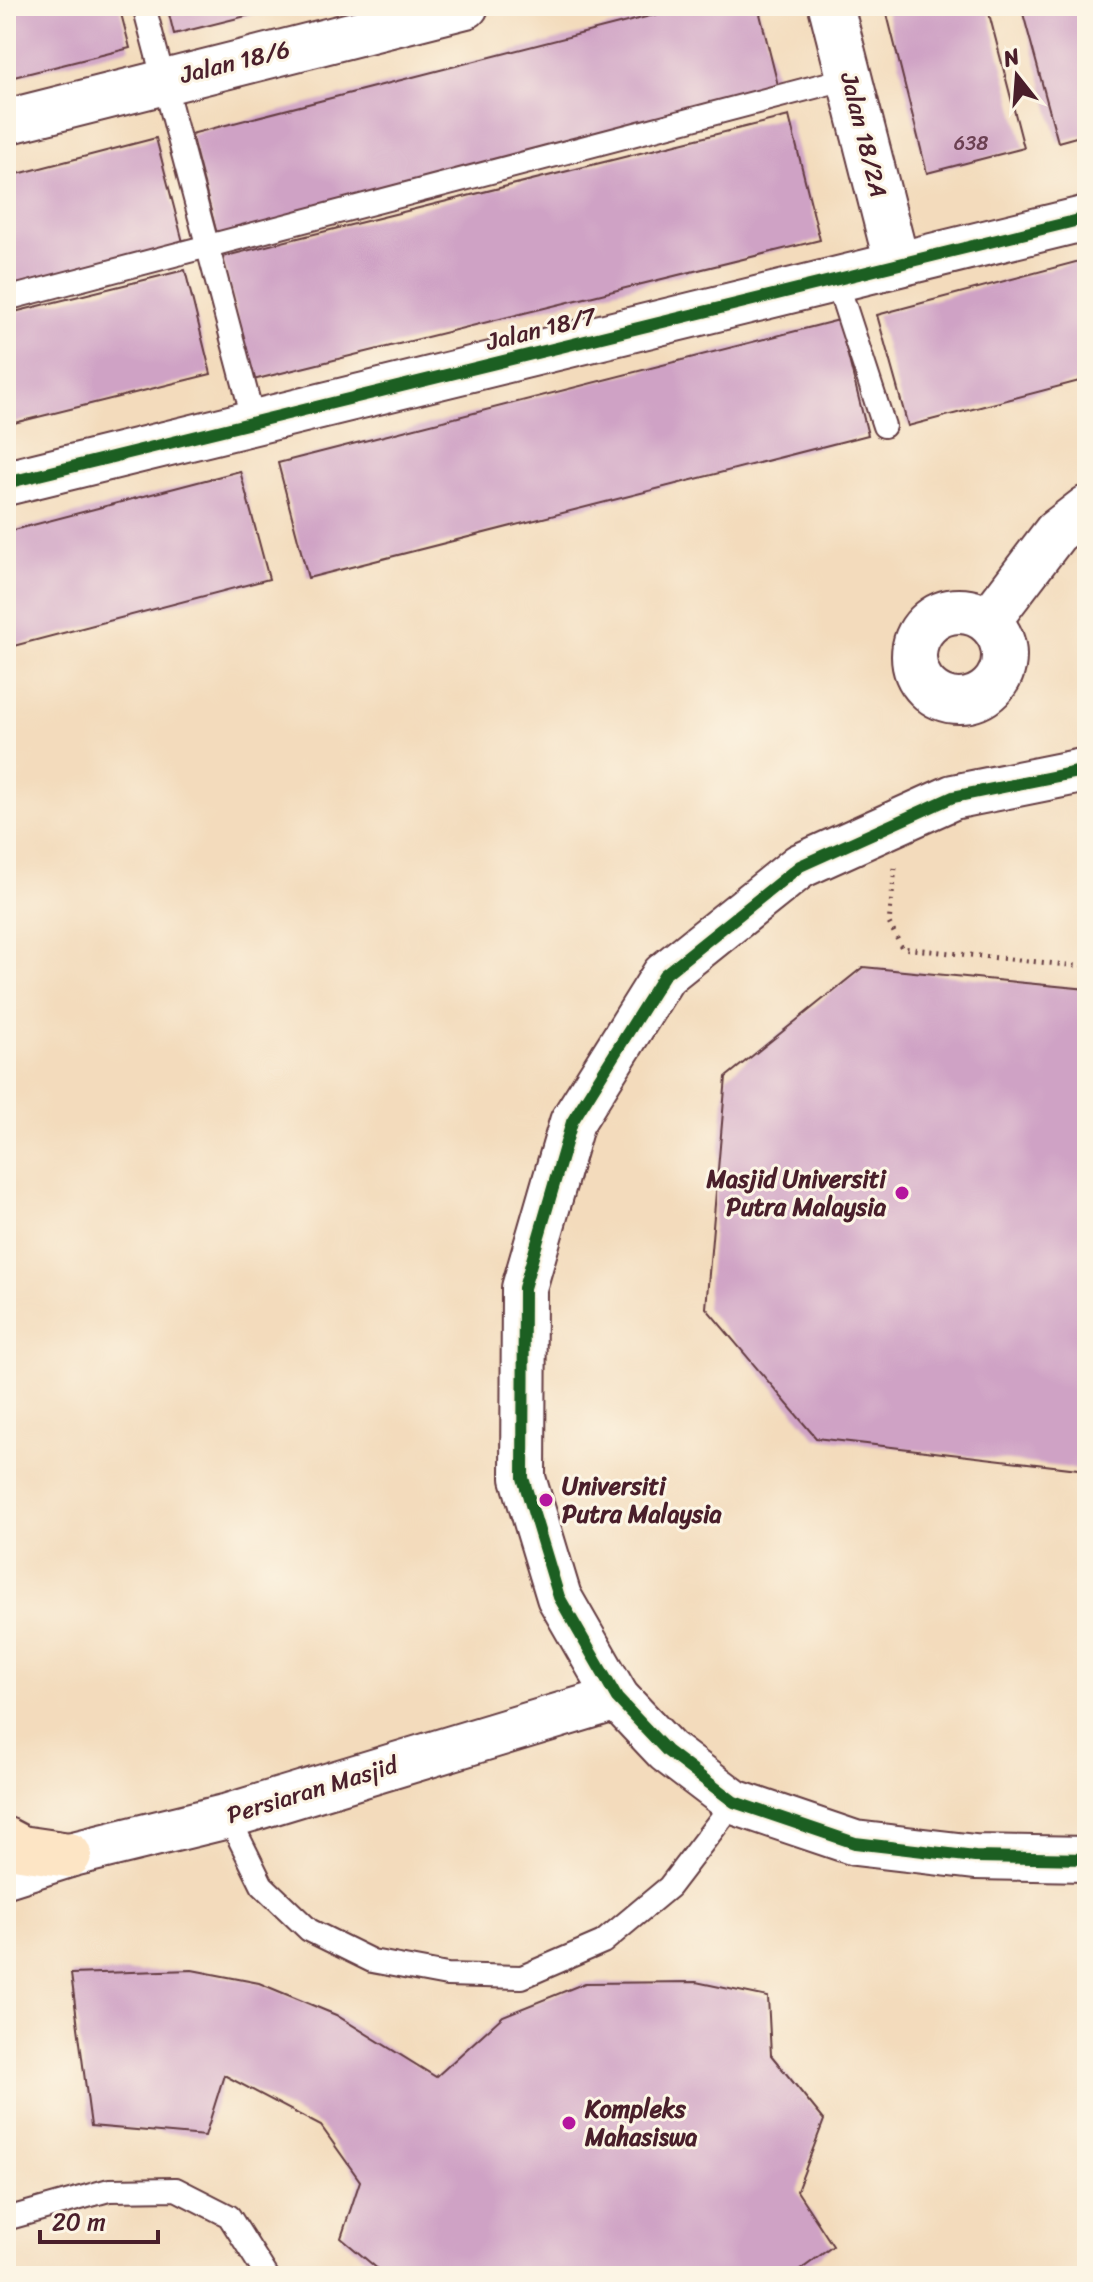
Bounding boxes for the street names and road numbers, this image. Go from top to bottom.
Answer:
street label: Jalan 18/6 [175,28,294,96]
street label: Jalan 18/2A [828,67,900,202]
street label: Jalan 18/7 [481,295,602,363]
street label: Persiaran Masjid [221,1743,405,1836]

